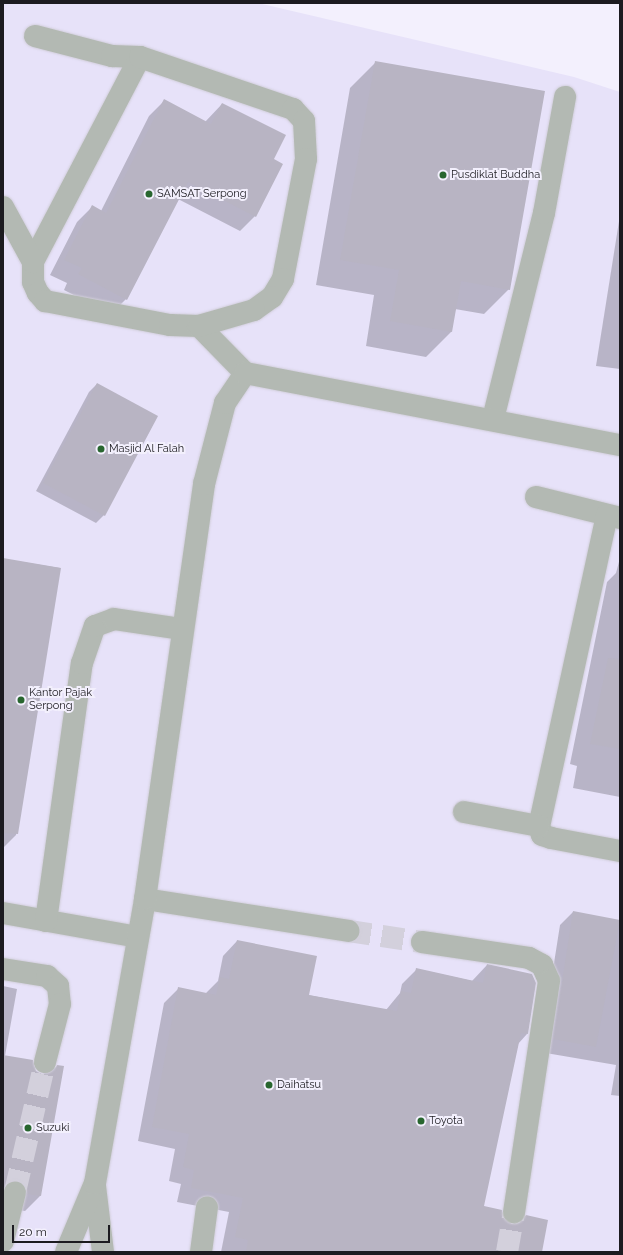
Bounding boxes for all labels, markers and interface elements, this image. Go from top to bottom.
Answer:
place label: Pusdiklat Buddha [451,168,540,182]
marker: Pusdiklat Buddha [438,170,448,180]
place label: SAMSAT Serpong [157,187,247,201]
marker: SAMSAT Serpong [144,189,154,199]
place label: Masjid Al Falah [109,442,185,456]
marker: Masjid Al Falah [96,444,106,454]
place label: Kantor Pajak Serpong [29,687,92,713]
marker: Kantor Pajak Serpong [16,695,26,705]
place label: Daihatsu [277,1078,321,1092]
marker: Daihatsu [264,1080,274,1090]
place label: Toyota [429,1114,463,1128]
marker: Toyota [416,1116,426,1126]
place label: Suzuki [36,1121,69,1135]
marker: Suzuki [23,1123,33,1133]
scale bar [14,1217,112,1243]
text: 20 m [19,1225,47,1239]

